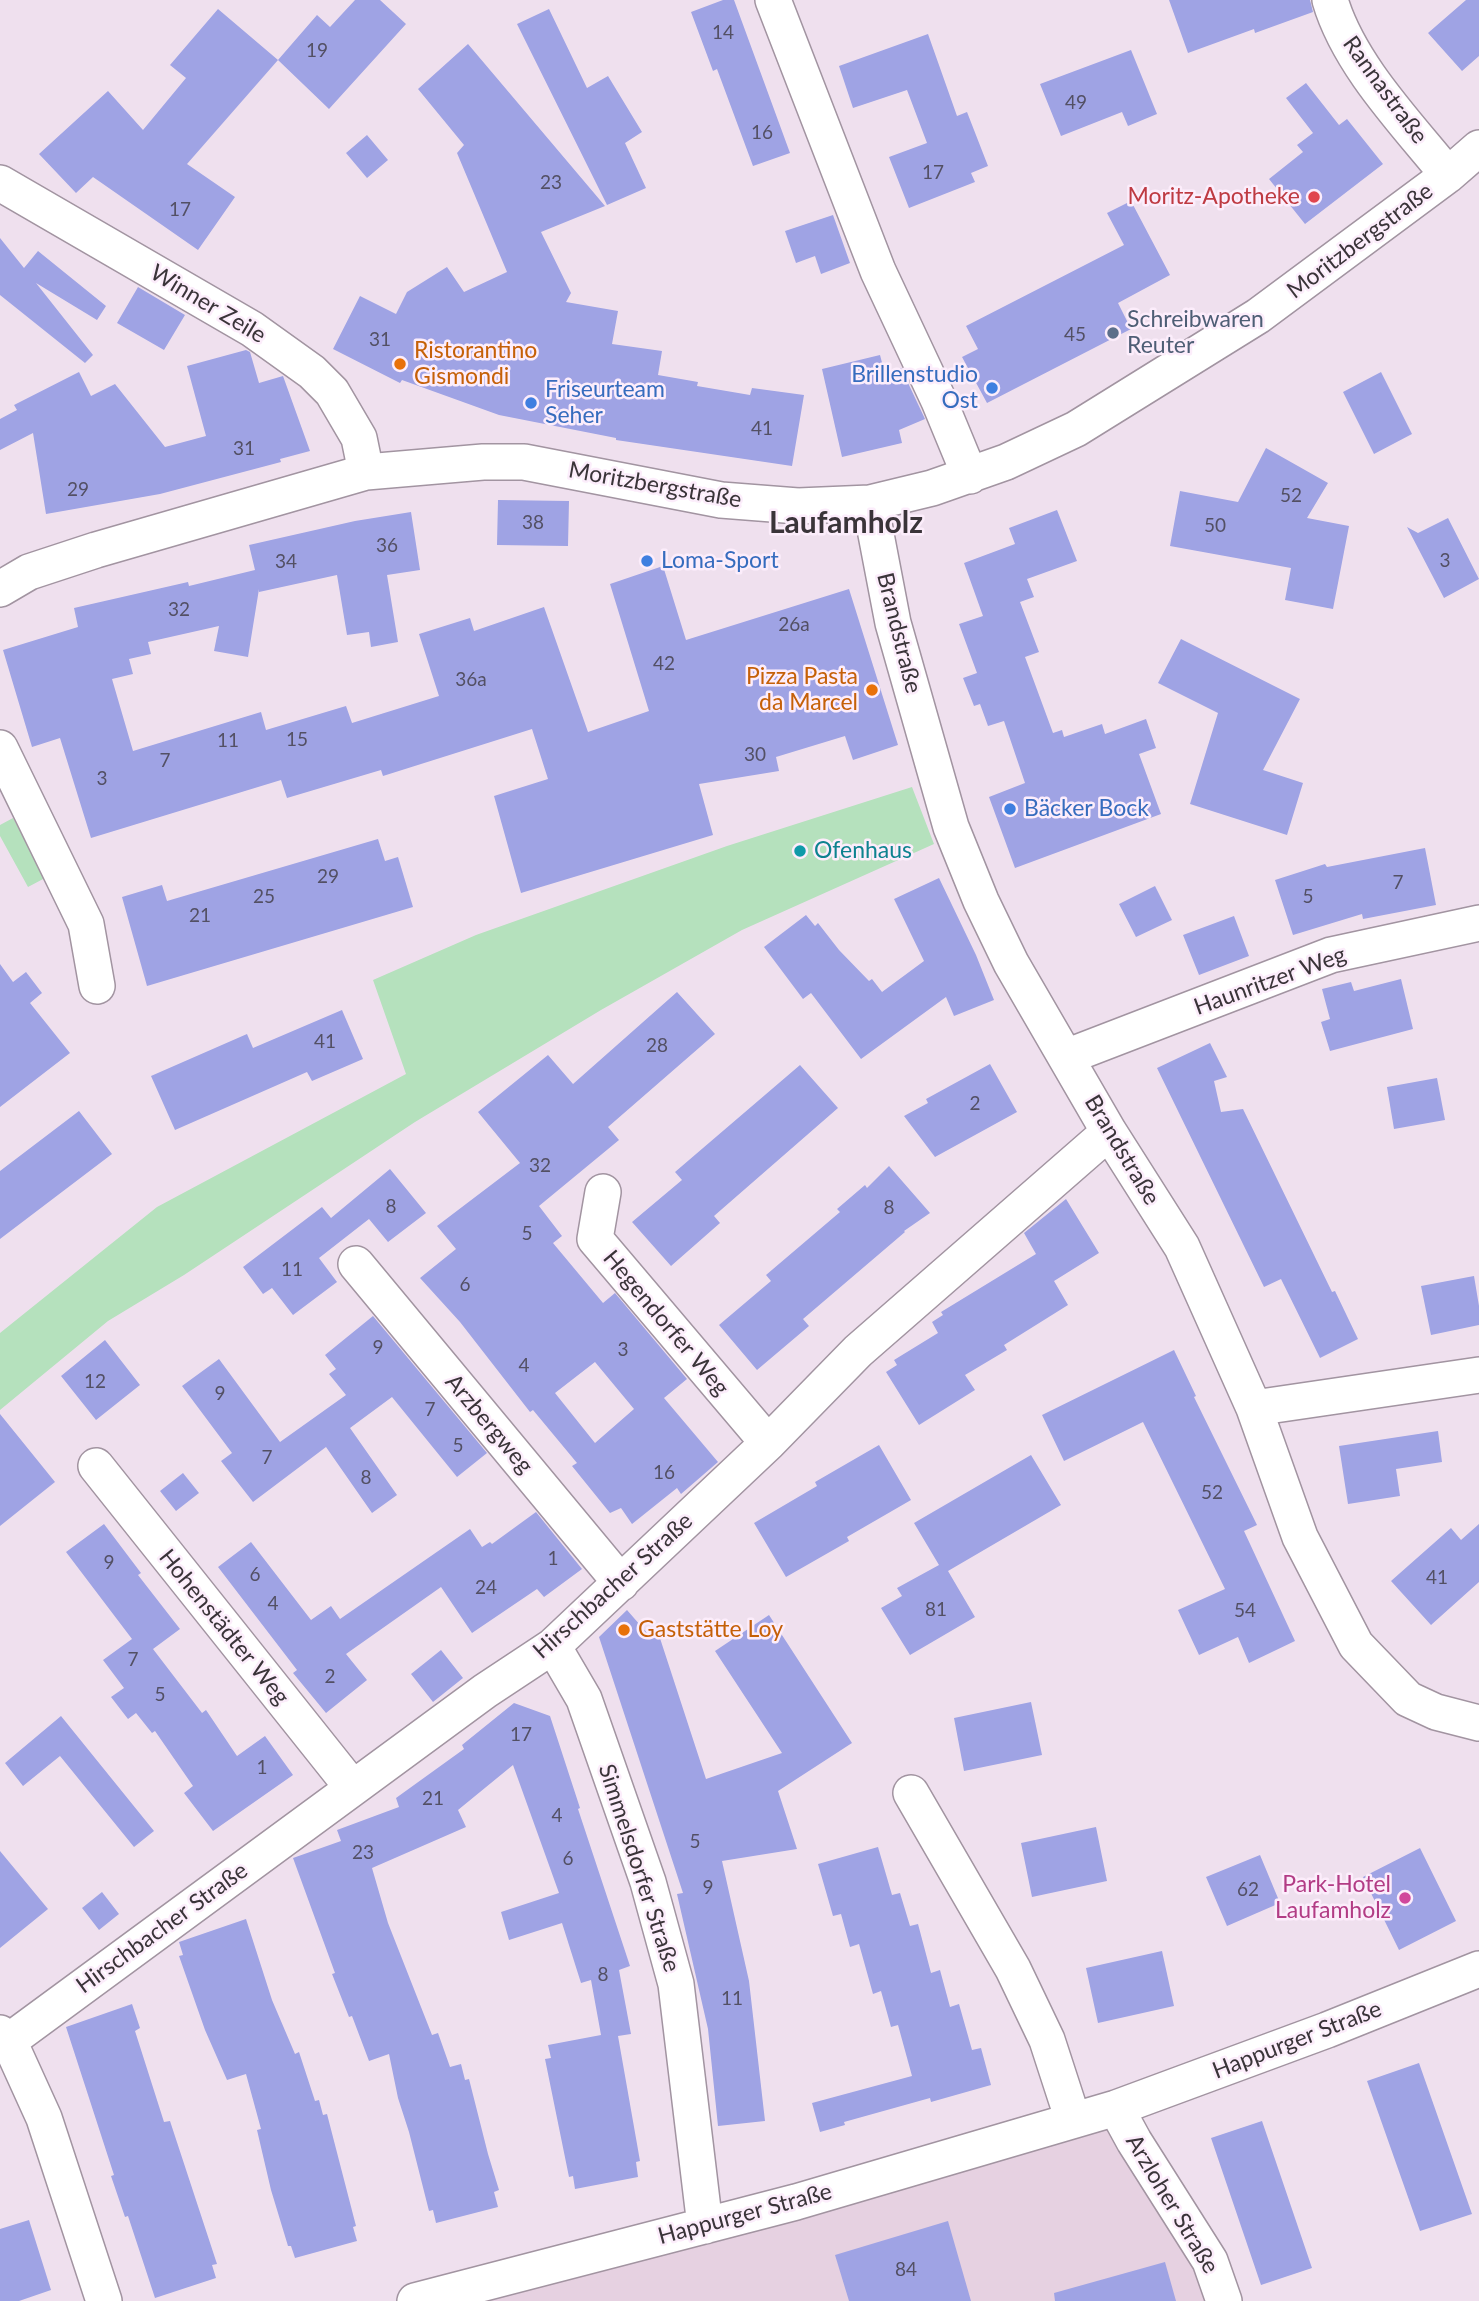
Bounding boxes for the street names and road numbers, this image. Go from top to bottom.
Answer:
street label: Rannastraße [1337,31,1433,149]
street label: Moritzbergstraße [1282,177,1438,305]
street label: Winner Zeile [145,259,271,349]
street label: Moritzbergstraße [566,456,744,514]
street label: Brandstraße [871,570,927,696]
street label: Haunritzer Weg [1190,941,1350,1021]
street label: Brandstraße [1078,1090,1166,1210]
street label: Hegendorfer Weg [597,1245,735,1401]
street label: Arzbergweg [439,1369,539,1479]
street label: Hirschbacher Straße [528,1507,698,1665]
street label: Hohenstädter Weg [153,1544,295,1710]
street label: Simmelsdorfer Straße [592,1761,686,1975]
street label: Hirschbacher Straße [71,1857,253,1999]
street label: Happurger Straße [1209,1995,1385,2085]
street label: Arzloher Straße [1120,2129,1224,2279]
street label: Happurger Straße [655,2178,835,2250]

